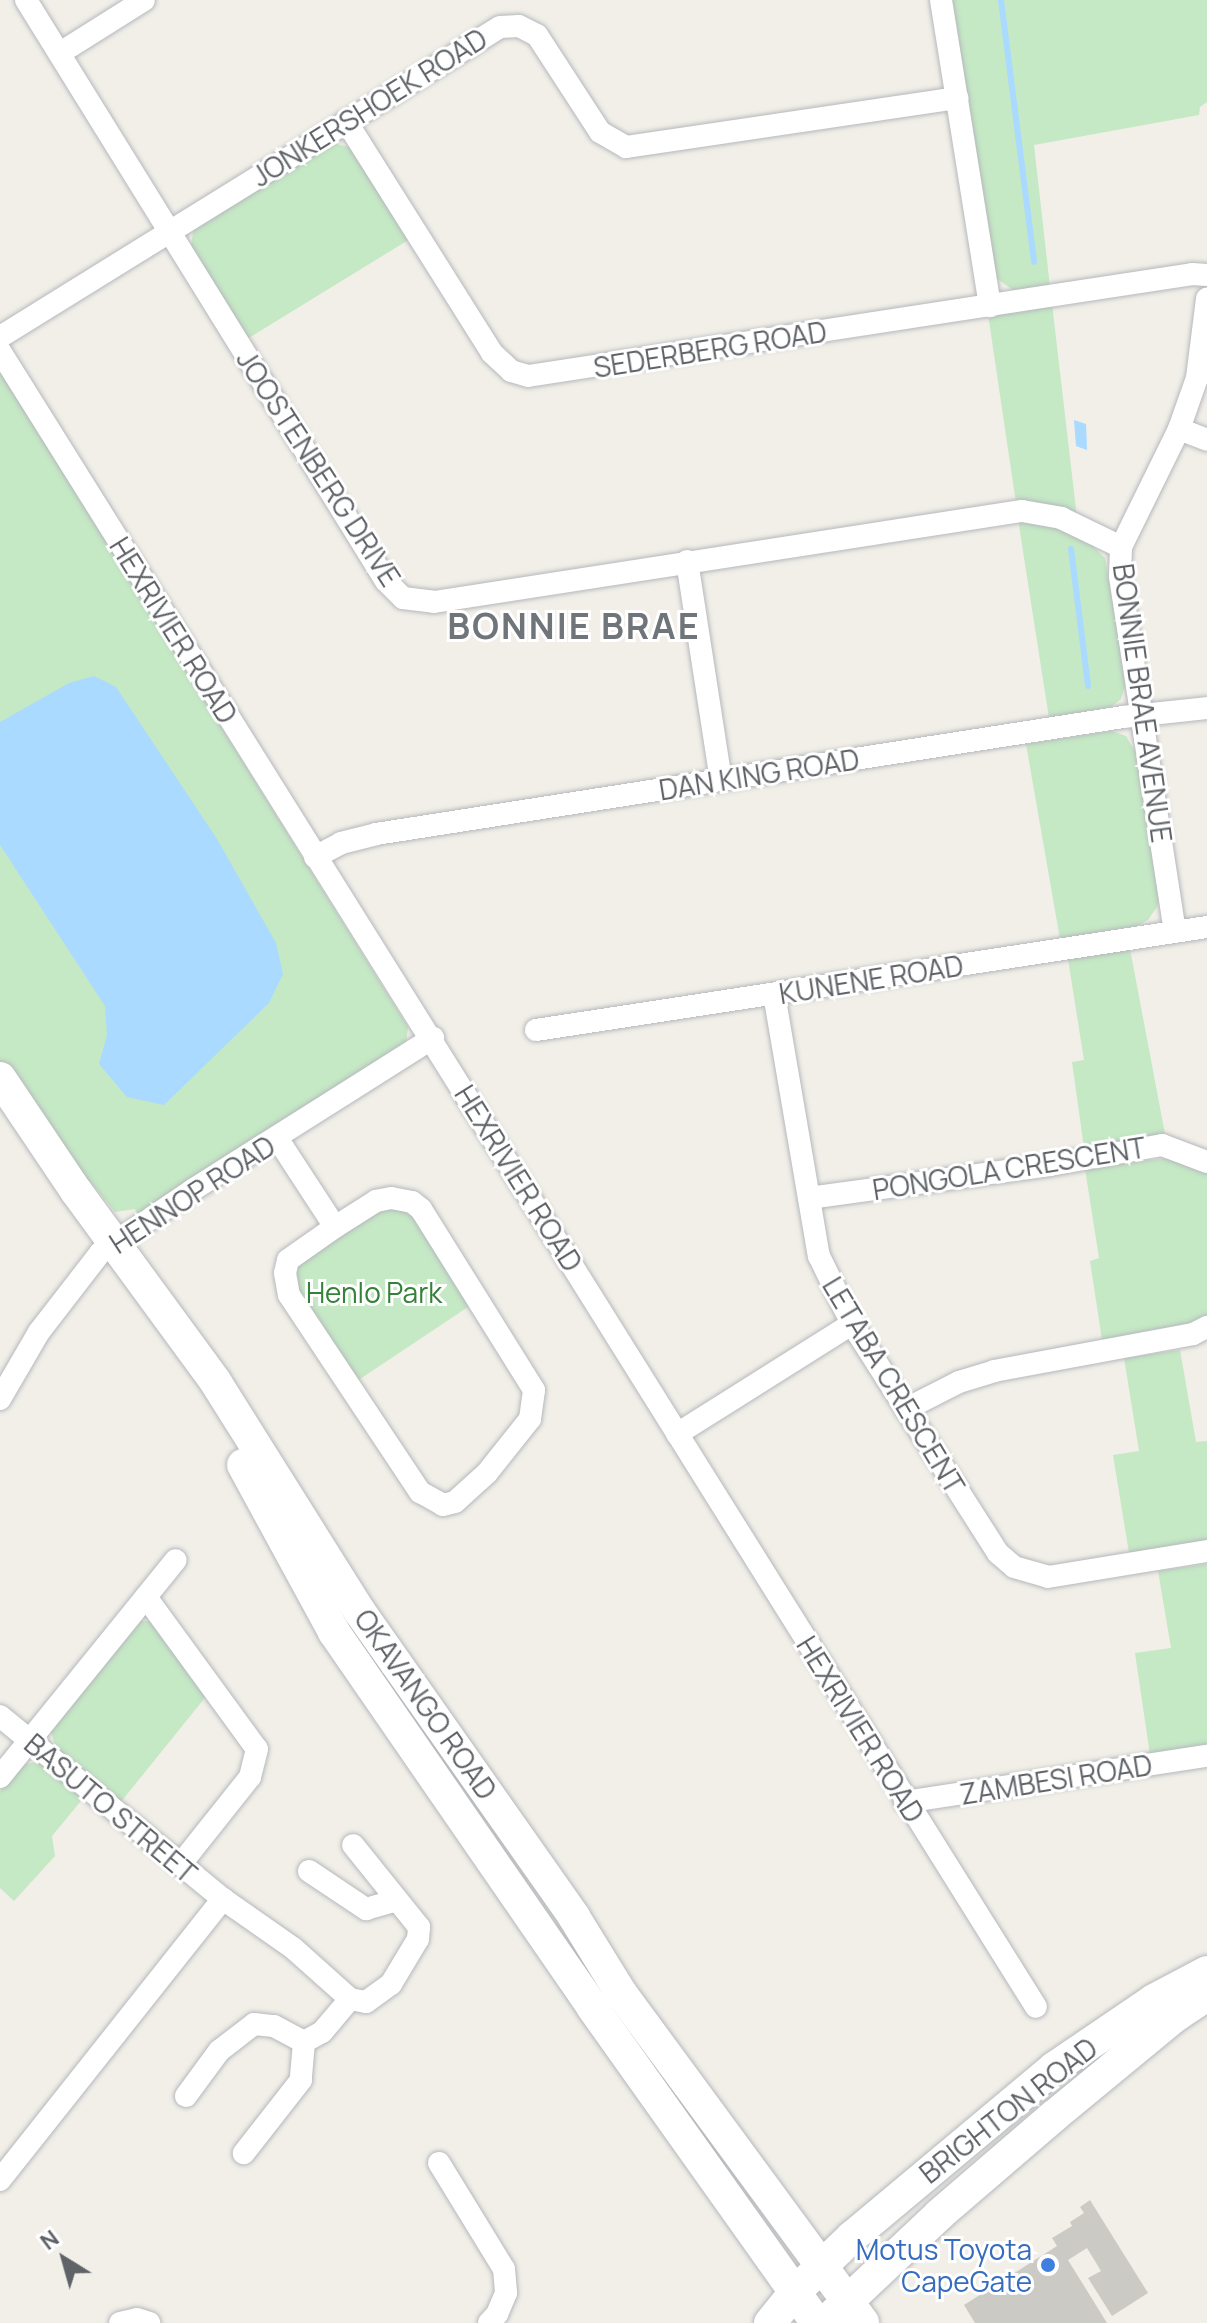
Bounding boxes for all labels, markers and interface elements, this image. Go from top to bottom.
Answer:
street label: JONKERSHOEK ROAD [245,21,493,193]
street label: SEDERBERG ROAD [591,314,829,384]
street label: JOOSTENBERG DRIVE [230,344,408,592]
street label: HEXRIVIER ROAD [103,531,245,729]
street label: BONNIE BRAE AVENUE [1107,561,1179,845]
district label: BONNIE BRAE [447,604,701,648]
street label: DAN KING ROAD [656,742,862,806]
street label: KUNENE ROAD [777,948,965,1010]
street label: HEXRIVIER ROAD [448,1079,590,1277]
street label: HENNOP ROAD [103,1128,281,1260]
street label: PONGOLA CRESCENT [870,1130,1148,1206]
street label: LETABA CRESCENT [816,1271,972,1499]
park label: Henlo Park [306,1275,442,1309]
street label: OKAVANGO ROAD [348,1603,504,1805]
street label: HEXRIVIER ROAD [790,1630,932,1828]
street label: BASUTO STREET [18,1726,204,1890]
street label: ZAMBESI ROAD [958,1747,1154,1811]
street label: BRIGHTON ROAD [913,2030,1103,2190]
north arrow [24,2219,104,2299]
text: N [34,2223,65,2257]
place label: Motus Toyota CapeGate [856,2232,1032,2298]
marker: Motus Toyota CapeGate [1039,2256,1057,2274]

